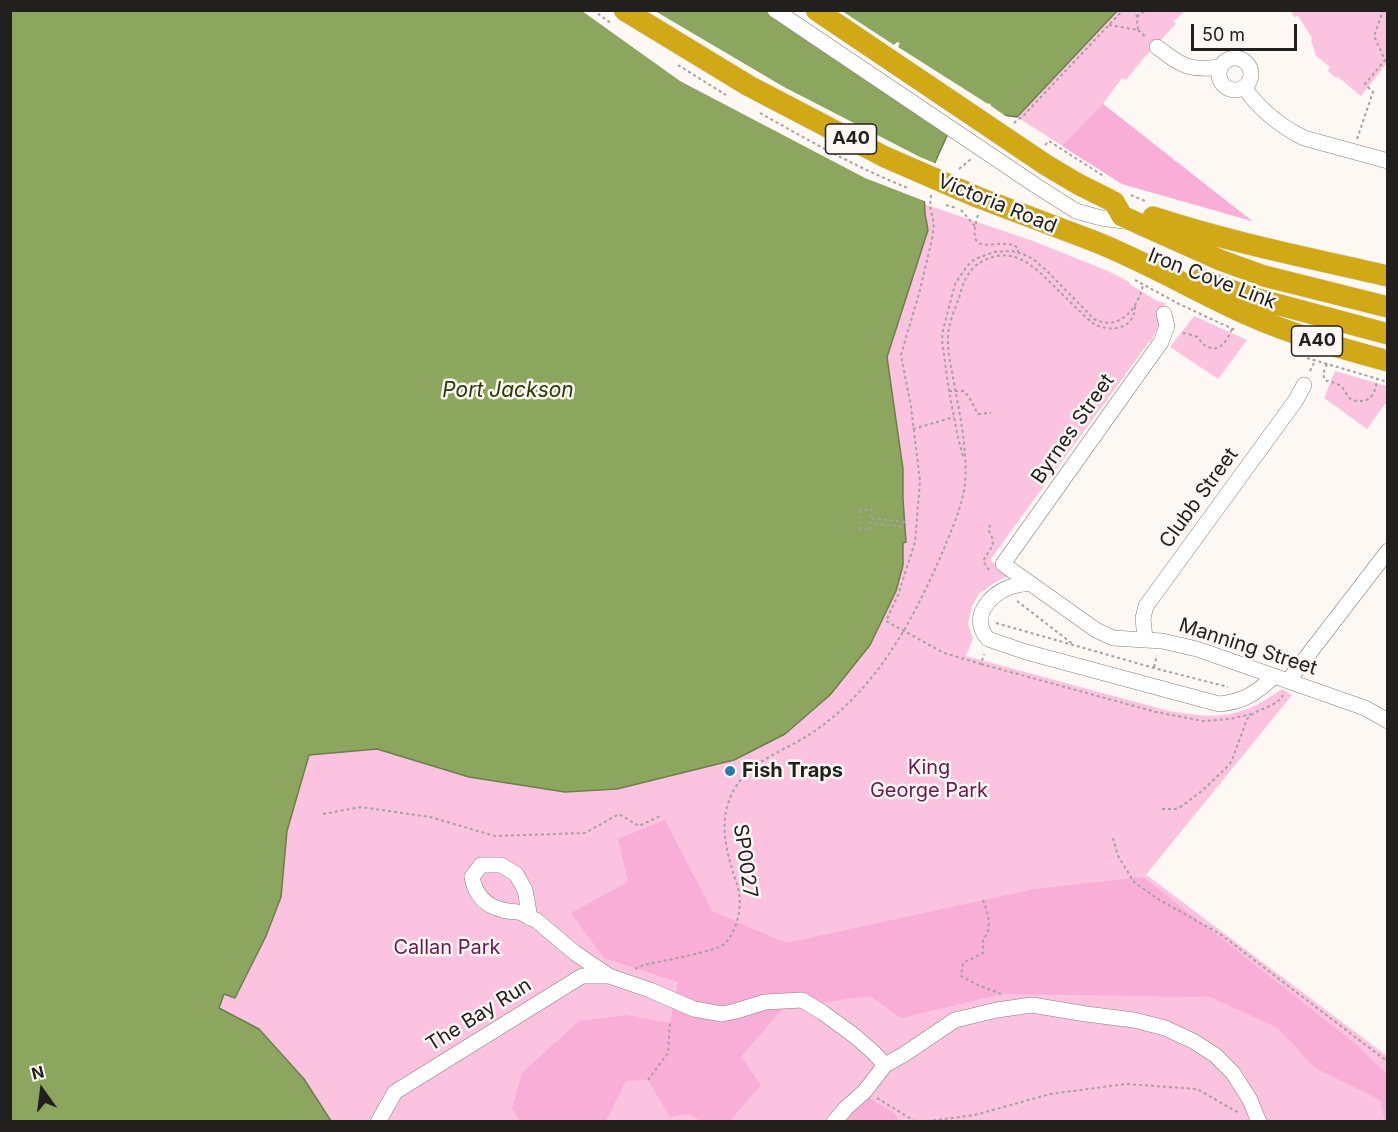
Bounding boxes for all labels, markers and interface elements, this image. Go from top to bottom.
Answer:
scale bar [1194,12,1300,50]
text: 50 m [1202,24,1245,45]
road number: A40 [826,124,876,154]
street label: Victoria Road [934,169,1060,239]
street label: Iron Cove Link [1145,244,1279,314]
road number: A40 [1292,326,1342,356]
street label: Byrnes Street [1026,370,1120,488]
water label: Port Jackson [442,378,574,404]
street label: Clubb Street [1155,443,1243,553]
street label: Manning Street [1176,613,1320,681]
park label: King George Park [870,756,988,803]
place label: Fish Traps [742,759,843,783]
marker: Fish Traps [723,764,737,778]
street label: SP0027 [728,823,762,899]
park label: Callan Park [393,936,501,960]
street label: The Bay Run [422,973,536,1057]
north arrow [12,1060,72,1120]
text: N [29,1061,46,1084]

